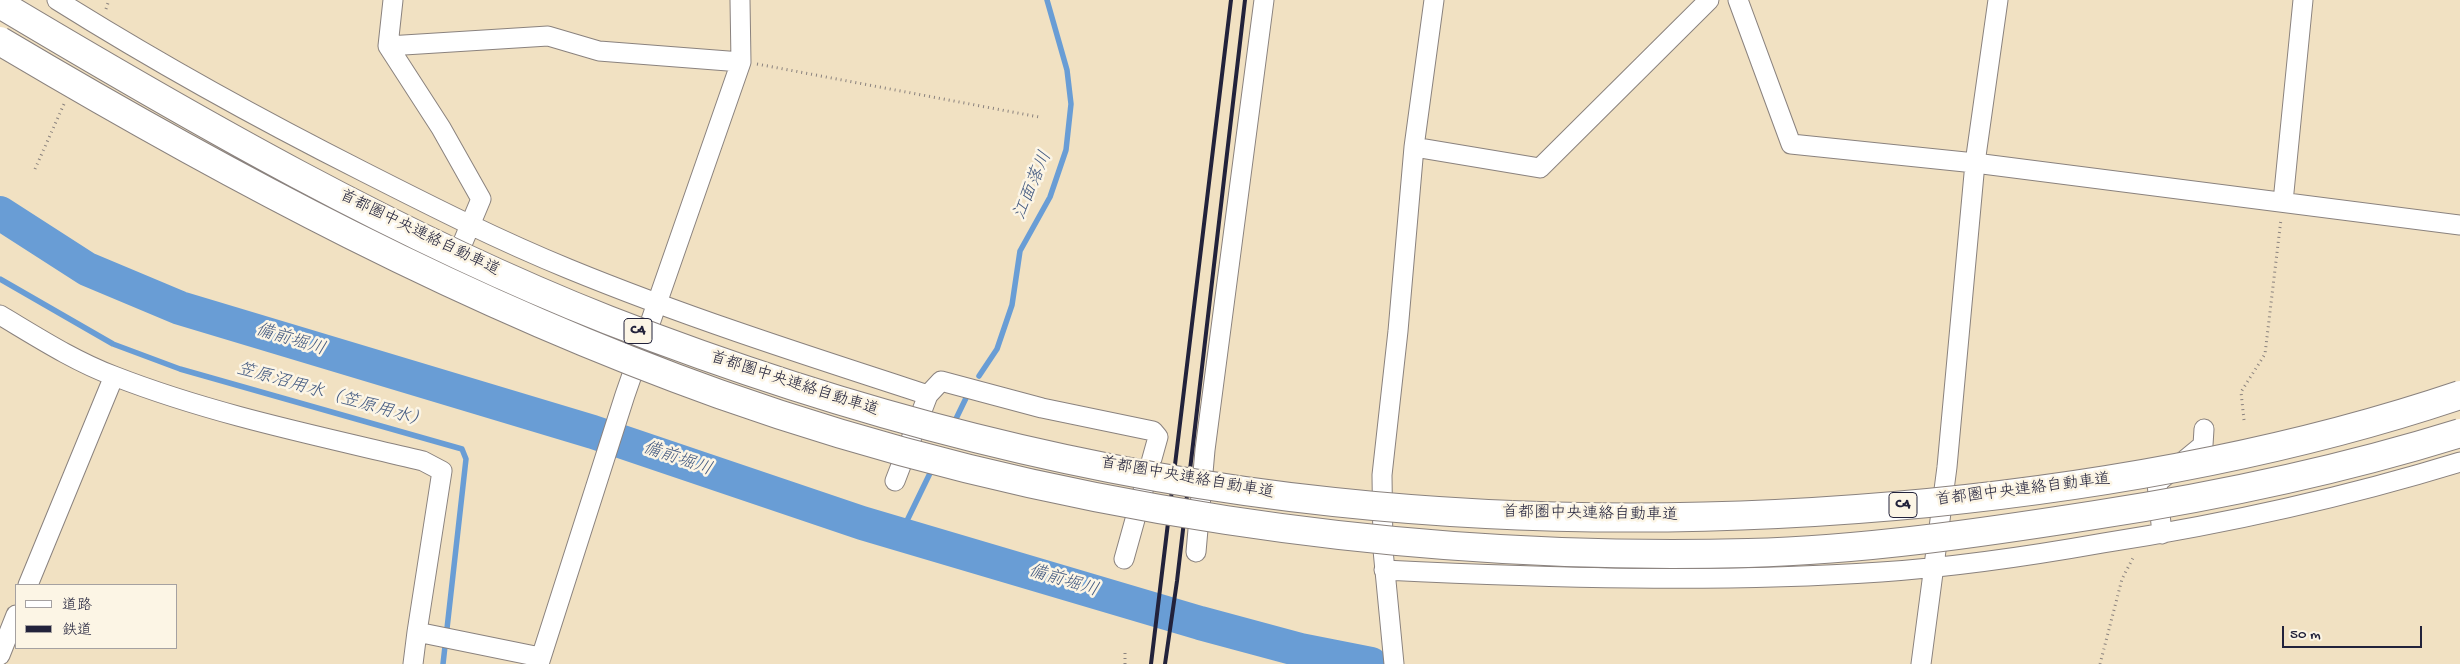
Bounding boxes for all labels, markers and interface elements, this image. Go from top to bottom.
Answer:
water label: 江面落川 [1010,149,1058,223]
street label: 首都圏中央連絡自動車道 [336,187,502,281]
road number: C4 [624,318,652,344]
water label: 備前堀川 [252,320,328,362]
street label: 首都圏中央連絡自動車道 [707,349,881,421]
water label: 笠原沼用水（笠原用水） [234,359,430,435]
water label: 備前堀川 [639,438,715,482]
street label: 首都圏中央連絡自動車道 [1099,454,1275,504]
street label: 首都圏中央連絡自動車道 [1934,471,2112,511]
road number: C4 [1889,492,1917,518]
street label: 首都圏中央連絡自動車道 [1502,504,1678,526]
water label: 備前堀川 [1025,561,1101,603]
legend [15,584,178,649]
text: 道路 [62,597,92,615]
scale bar [2285,616,2425,648]
text: 鉄道 [62,622,92,640]
text: 50 m [2290,626,2321,644]

